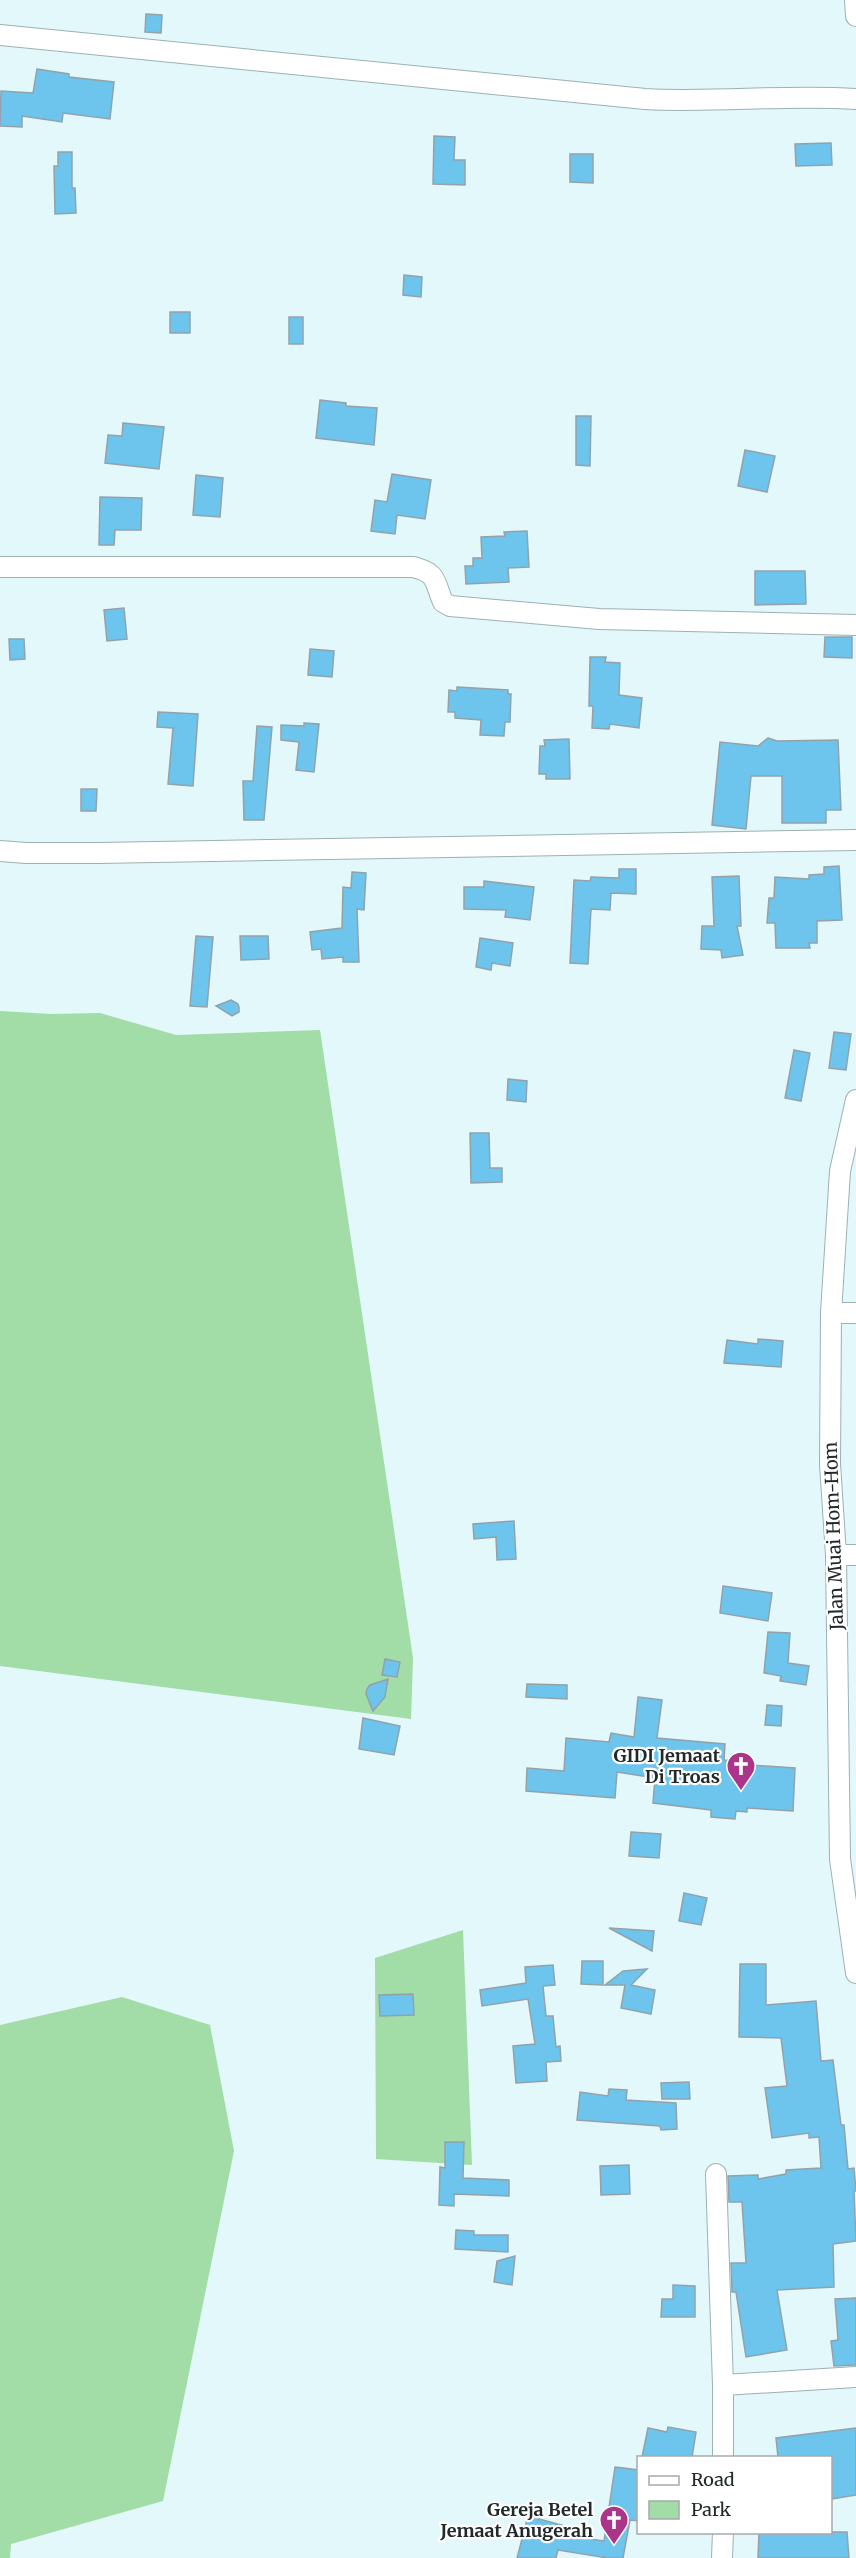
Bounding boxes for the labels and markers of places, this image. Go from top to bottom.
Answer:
place label: GIDI Jemaat Di Troas [614,1744,721,1788]
church icon: GIDI Jemaat Di Troas [725,1750,757,1792]
place label: Gereja Betel Jemaat Anugerah [439,2498,593,2542]
church icon: Gereja Betel Jemaat Anugerah [598,2504,630,2546]

